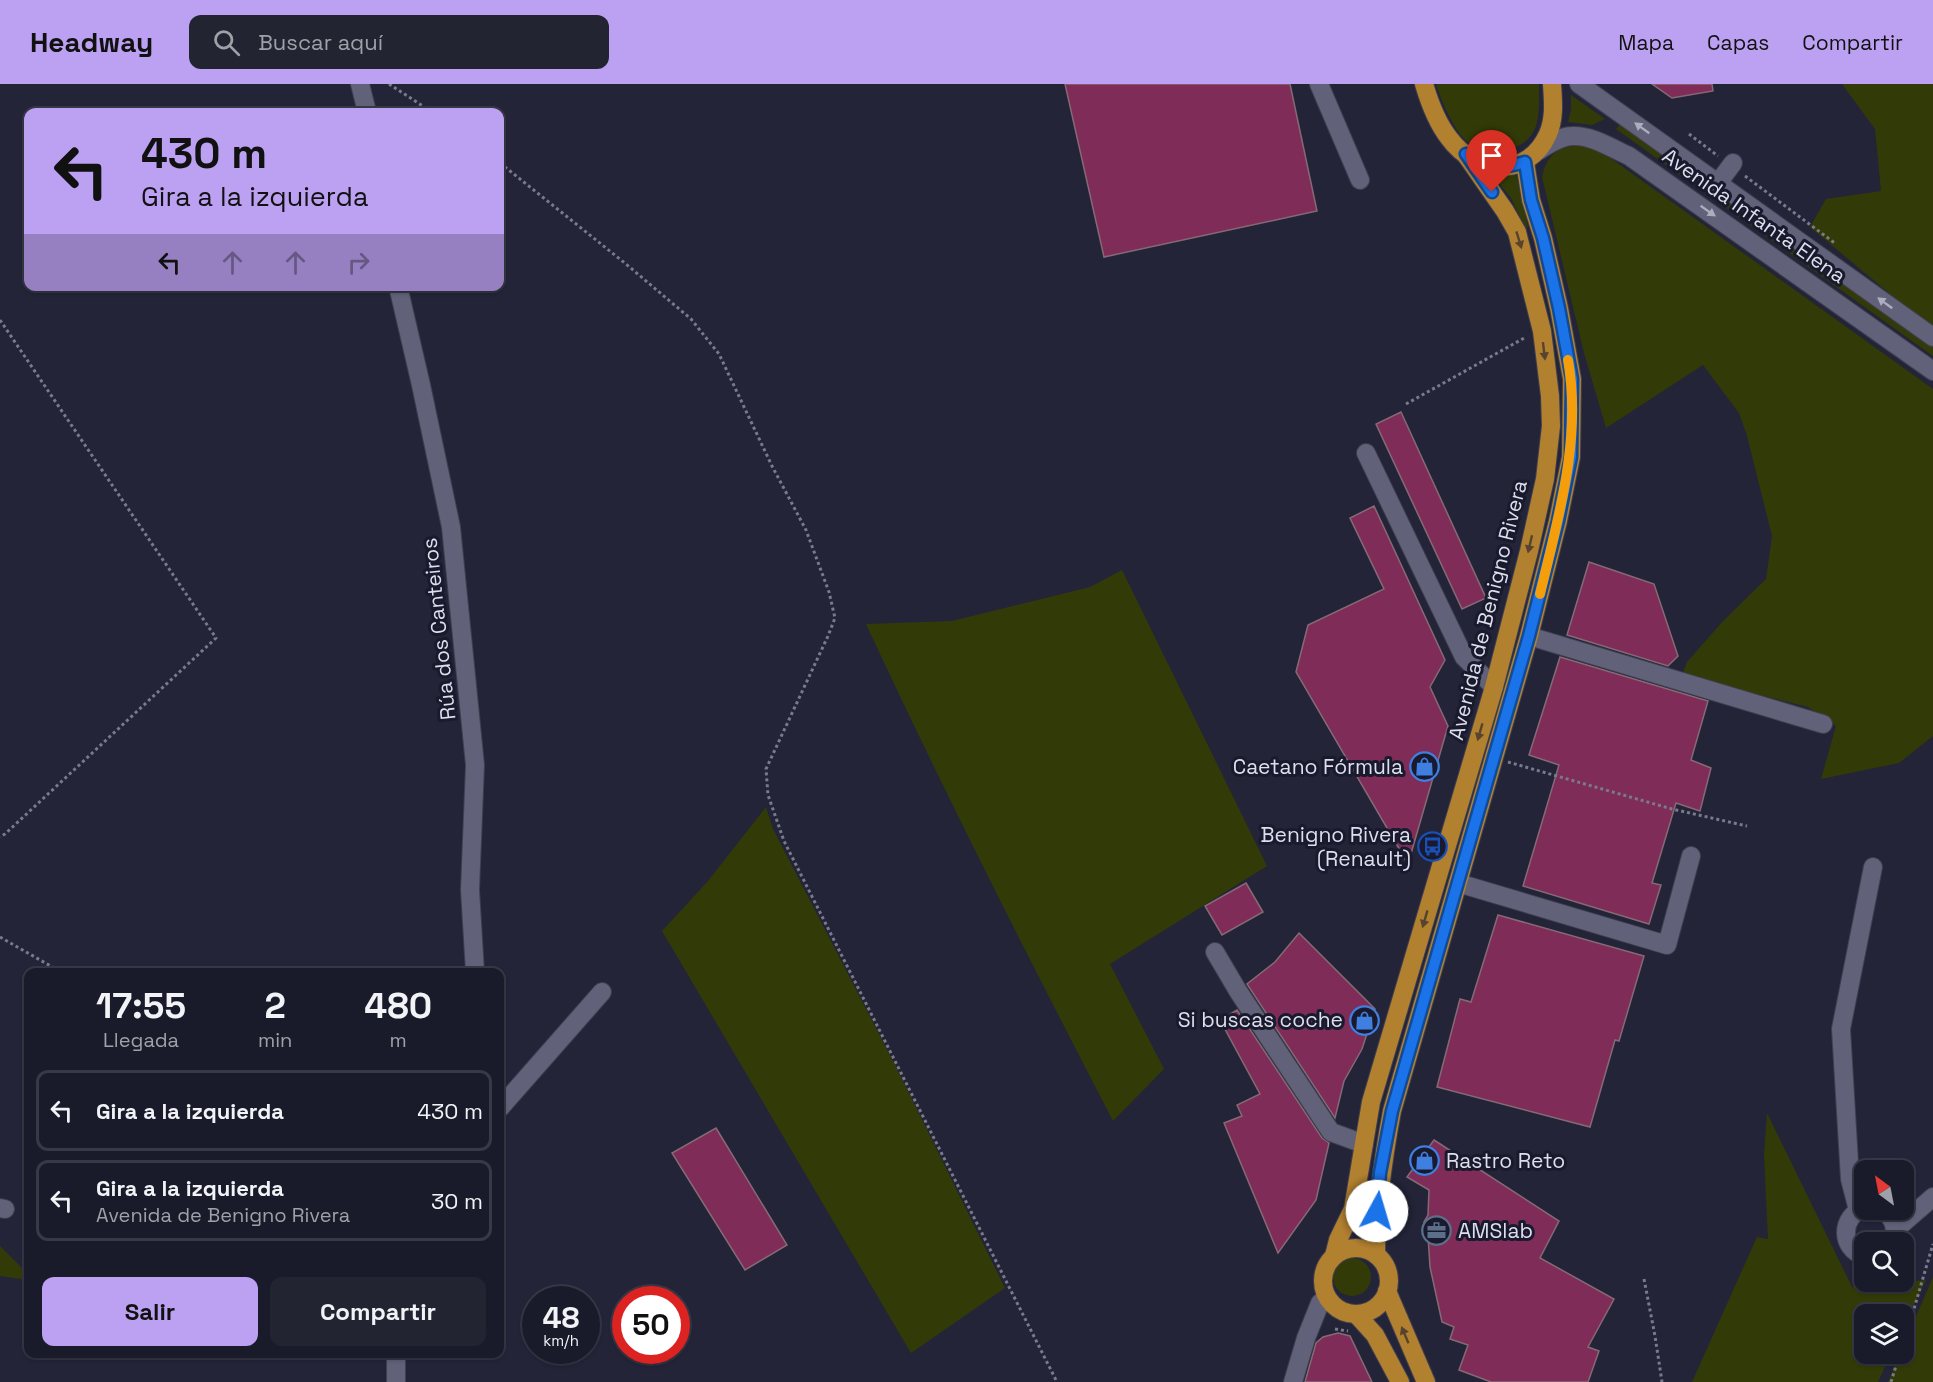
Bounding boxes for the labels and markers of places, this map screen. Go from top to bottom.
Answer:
pin [1466,130,1517,192]
shop icon: Caetano Fórmula [1408,751,1440,783]
place label: Caetano Fórmula [1233,753,1403,780]
place label: Benigno Rivera (Renault) [1261,821,1411,872]
bus stop icon: Benigno Rivera (Renault) [1416,831,1448,863]
shop icon: Si buscas coche [1348,1004,1380,1036]
place label: Si buscas coche [1178,1006,1343,1033]
shop icon: Rastro Reto [1409,1145,1441,1177]
place label: Rastro Reto [1446,1147,1565,1174]
office icon: AMSlab [1421,1215,1453,1247]
place label: AMSlab [1458,1217,1533,1244]

